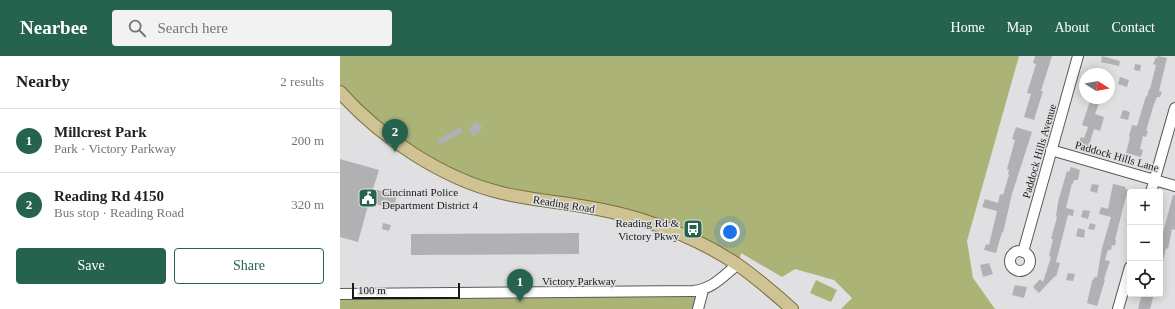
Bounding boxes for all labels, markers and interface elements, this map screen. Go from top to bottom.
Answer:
search box [112,10,392,46]
text: Nearbee [20,17,88,38]
icon: search [126,17,148,39]
text: Search here [158,20,228,36]
text: Home [951,20,985,35]
text: Map [1007,20,1032,35]
text: About [1054,20,1089,35]
text: Contact [1111,20,1155,35]
north arrow [1079,68,1115,104]
text: Nearby [16,72,70,91]
text: 2 results [280,74,324,89]
street label: Paddock Hills Avenue [1020,102,1058,200]
pin: 2 [382,119,408,152]
text: Millcrest Park [54,124,147,140]
text: 1 [26,133,32,148]
text: 200 m [291,133,324,148]
street label: Paddock Hills Lane [1074,138,1160,174]
text: Park · Victory Parkway [54,141,176,156]
place label: Cincinnati Police Department District 4 [382,186,478,211]
public building icon: Cincinnati Police Department District 4 [357,187,379,209]
text: Reading Rd 4150 [54,188,164,204]
map controls [1127,189,1163,297]
button: + [1127,189,1163,225]
street label: Reading Road [532,193,596,215]
text: 2 [26,197,32,212]
text: 320 m [291,197,324,212]
text: Bus stop · Reading Road [54,205,184,220]
place label: Reading Rd & Victory Pkwy [615,217,679,242]
bus stop icon: Reading Rd & Victory Pkwy [682,218,704,240]
your location [720,222,740,242]
button: − [1127,225,1163,261]
button: Save [16,248,166,284]
button: Share [174,248,324,284]
button: locate [1127,261,1163,297]
pin: 1 [507,269,533,302]
street label: Victory Parkway [542,275,617,287]
scale bar [352,281,460,300]
text: 100 m [358,284,386,296]

